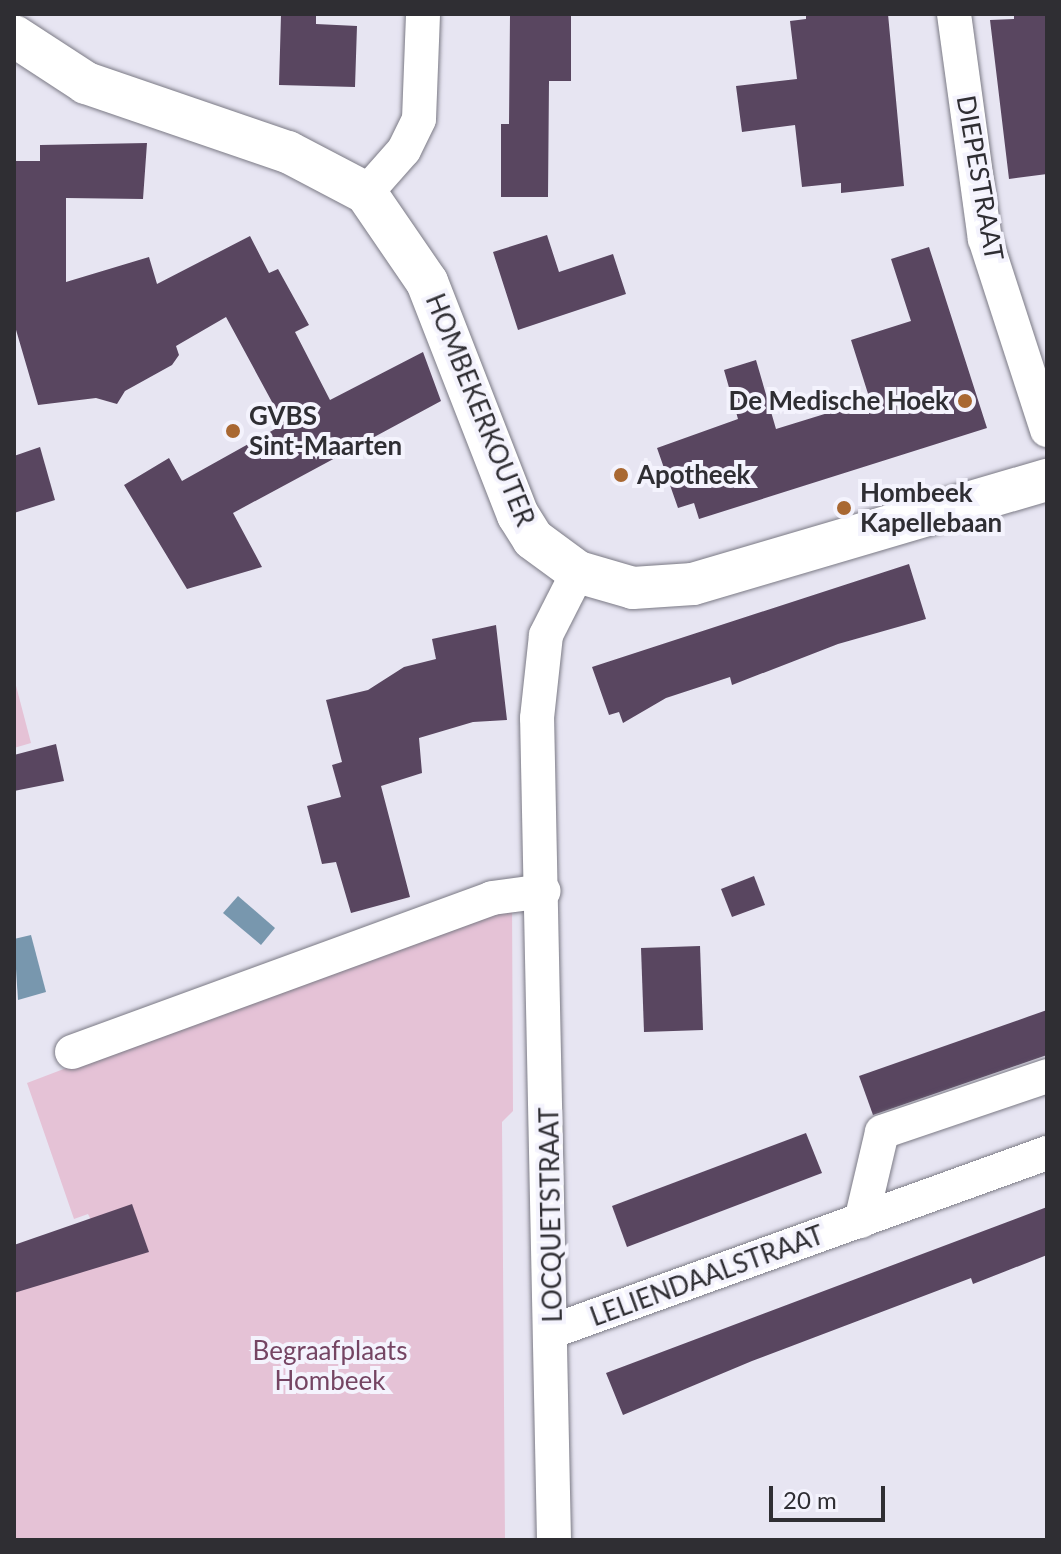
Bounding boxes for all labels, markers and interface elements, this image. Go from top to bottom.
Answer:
street label: DIEPESTRAAT [950,93,1010,263]
street label: HOMBEKERKOUTER [419,289,541,531]
place label: De Medische Hoek [729,385,949,417]
marker: De Medische Hoek [956,392,974,410]
place label: GVBS Sint-Maarten [249,400,402,462]
marker: GVBS Sint-Maarten [224,422,242,440]
place label: Apotheek [637,459,750,491]
marker: Apotheek [612,466,630,484]
place label: Hombeek Kapellebaan [860,477,1002,538]
marker: Hombeek Kapellebaan [835,499,853,517]
street label: LOCQUETSTRAAT [534,1107,568,1323]
street label: LELIENDAALSTRAAT [586,1219,828,1333]
park label: Begraafplaats Hombeek [253,1335,407,1396]
scale bar [773,1470,889,1520]
text: 20 m [783,1485,837,1514]

